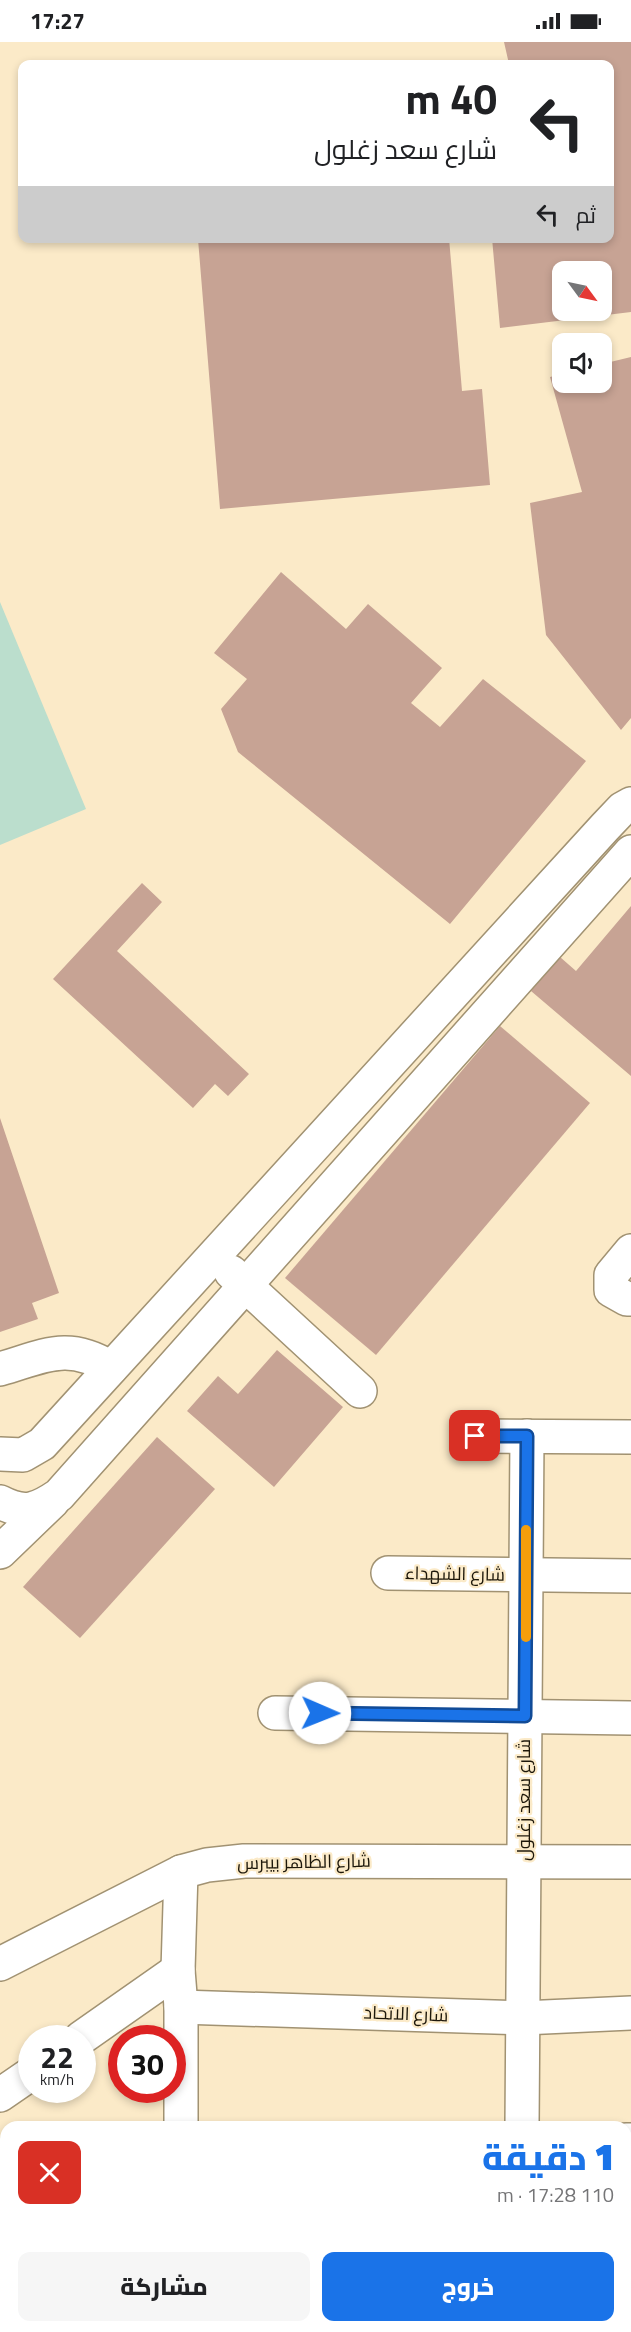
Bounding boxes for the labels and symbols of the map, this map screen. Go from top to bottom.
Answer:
north arrow [552,261,612,321]
pin [449,1410,500,1461]
street label: شارع الشهداء [405,1559,505,1588]
position arrow [288,1681,352,1745]
street label: شارع سعد زغلول [510,1739,537,1861]
street label: شارع الظاهر بيبرس [237,1847,371,1876]
street label: شارع الاتحاد [363,1999,449,2028]
speed limit sign: 30 [108,2025,186,2103]

